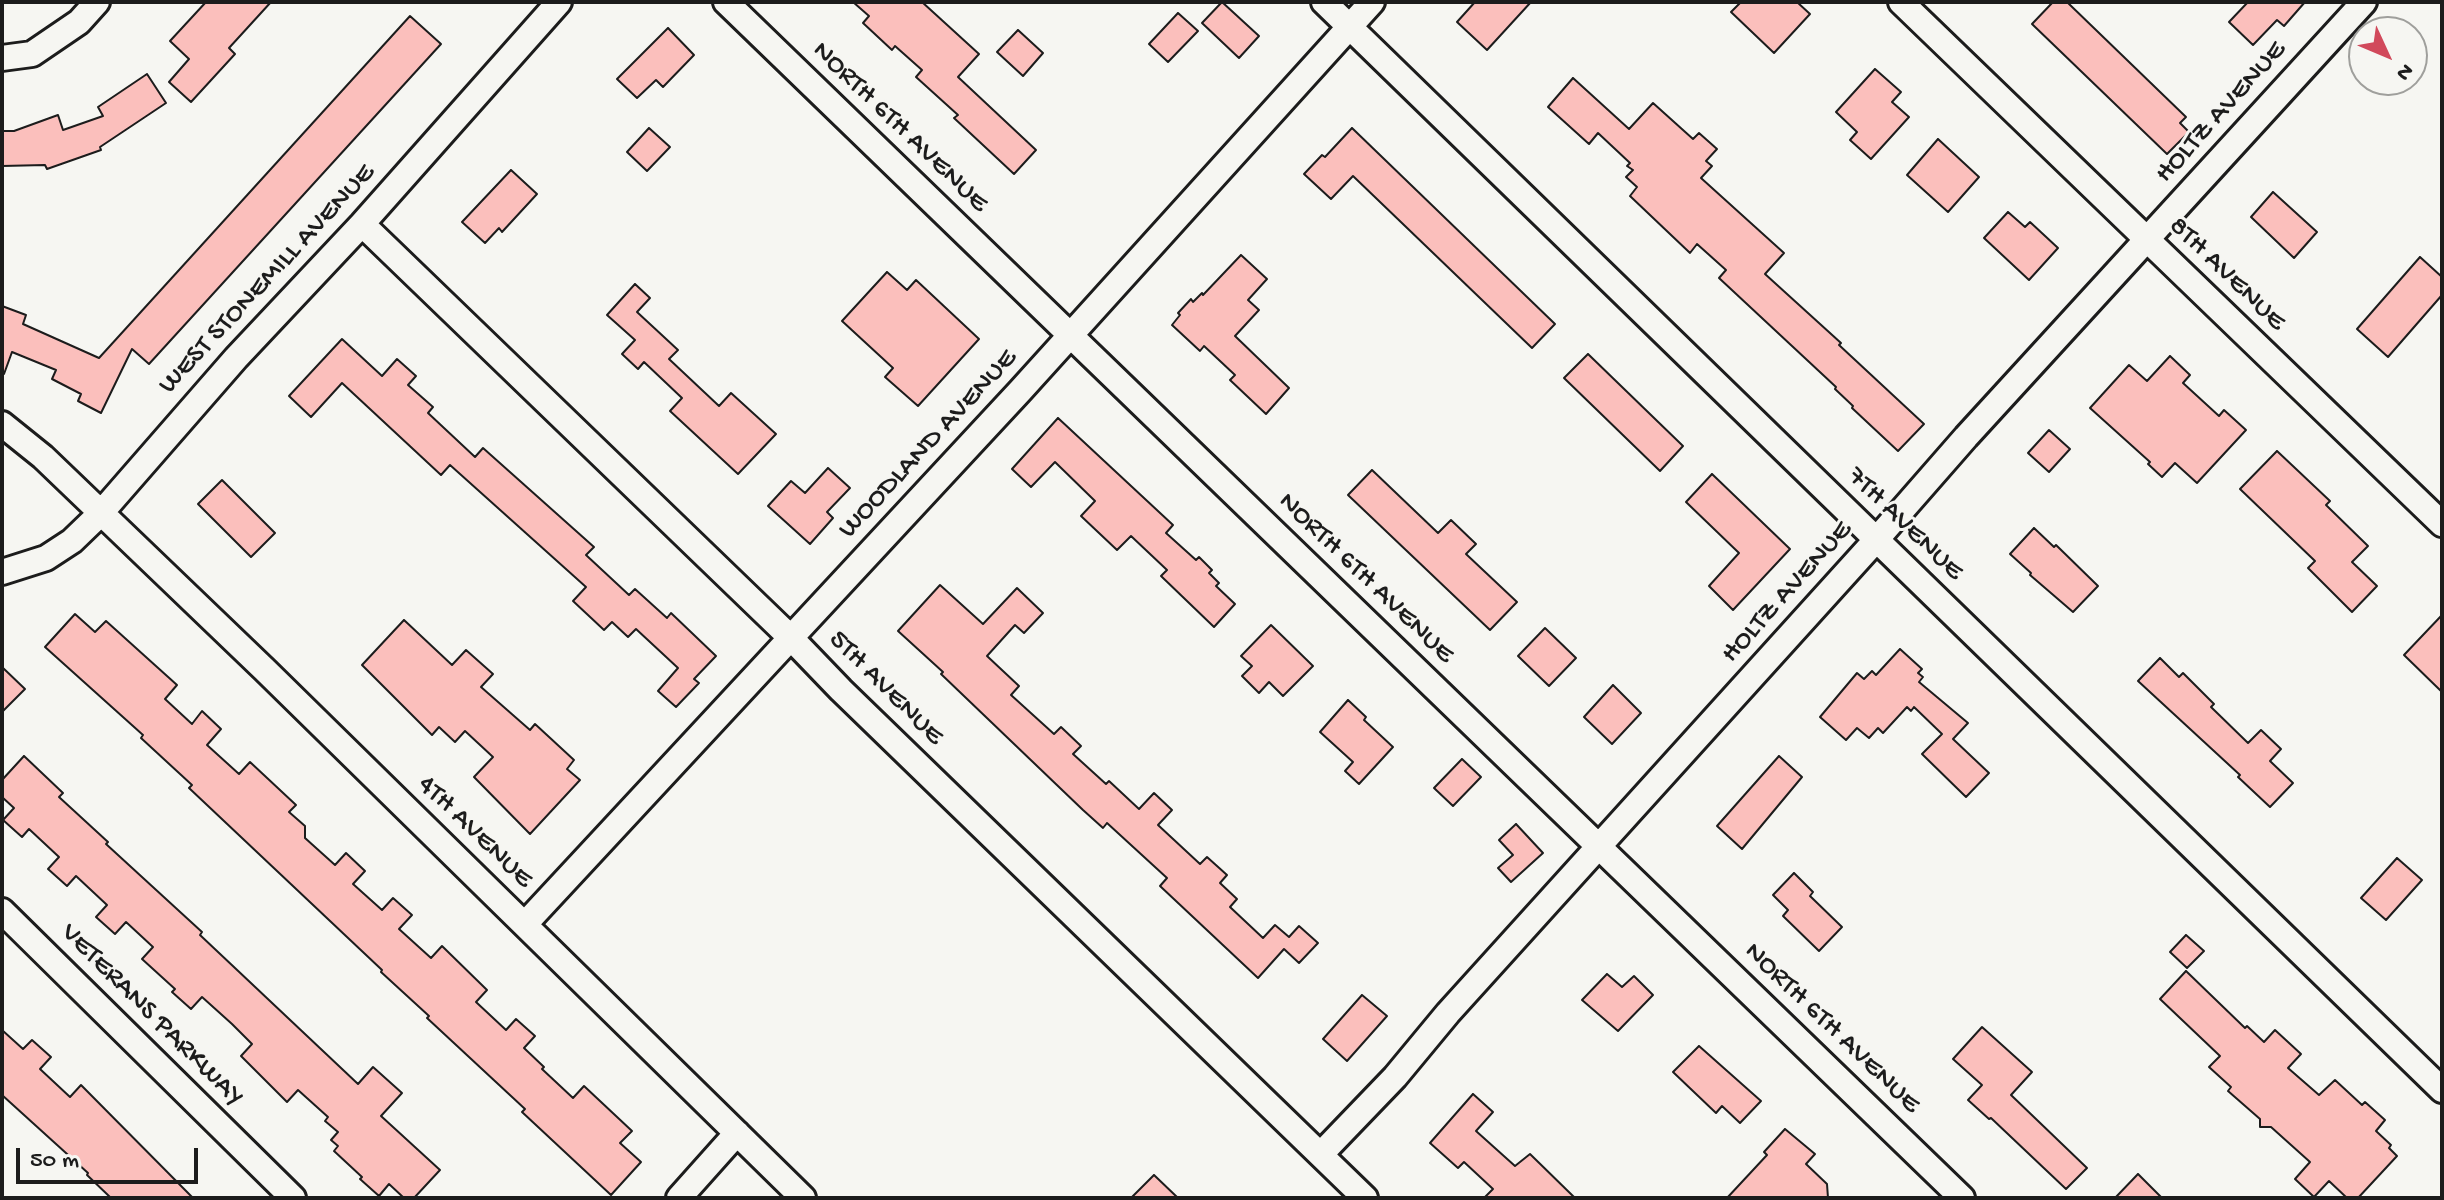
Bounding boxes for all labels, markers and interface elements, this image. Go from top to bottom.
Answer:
north arrow [2348,16,2428,96]
street label: NORTH 6TH AVENUE [804,35,994,221]
street label: HOLTZ AVENUE [2149,35,2295,191]
text: N [2389,57,2418,85]
street label: WEST STONEMILL AVENUE [152,158,384,402]
street label: 8TH AVENUE [2160,211,2292,339]
street label: WOODLAND AVENUE [832,343,1026,547]
street label: 7TH AVENUE [1839,461,1969,589]
street label: NORTH 6TH AVENUE [1270,486,1460,672]
street label: HOLTZ AVENUE [1715,515,1861,671]
street label: 5TH AVENUE [820,624,950,754]
street label: 4TH AVENUE [409,769,539,897]
street label: VETERANS PARKWAY [52,917,250,1115]
street label: NORTH 6TH AVENUE [1736,936,1926,1122]
scale bar [20,1132,202,1182]
text: 50 m [30,1147,79,1176]

